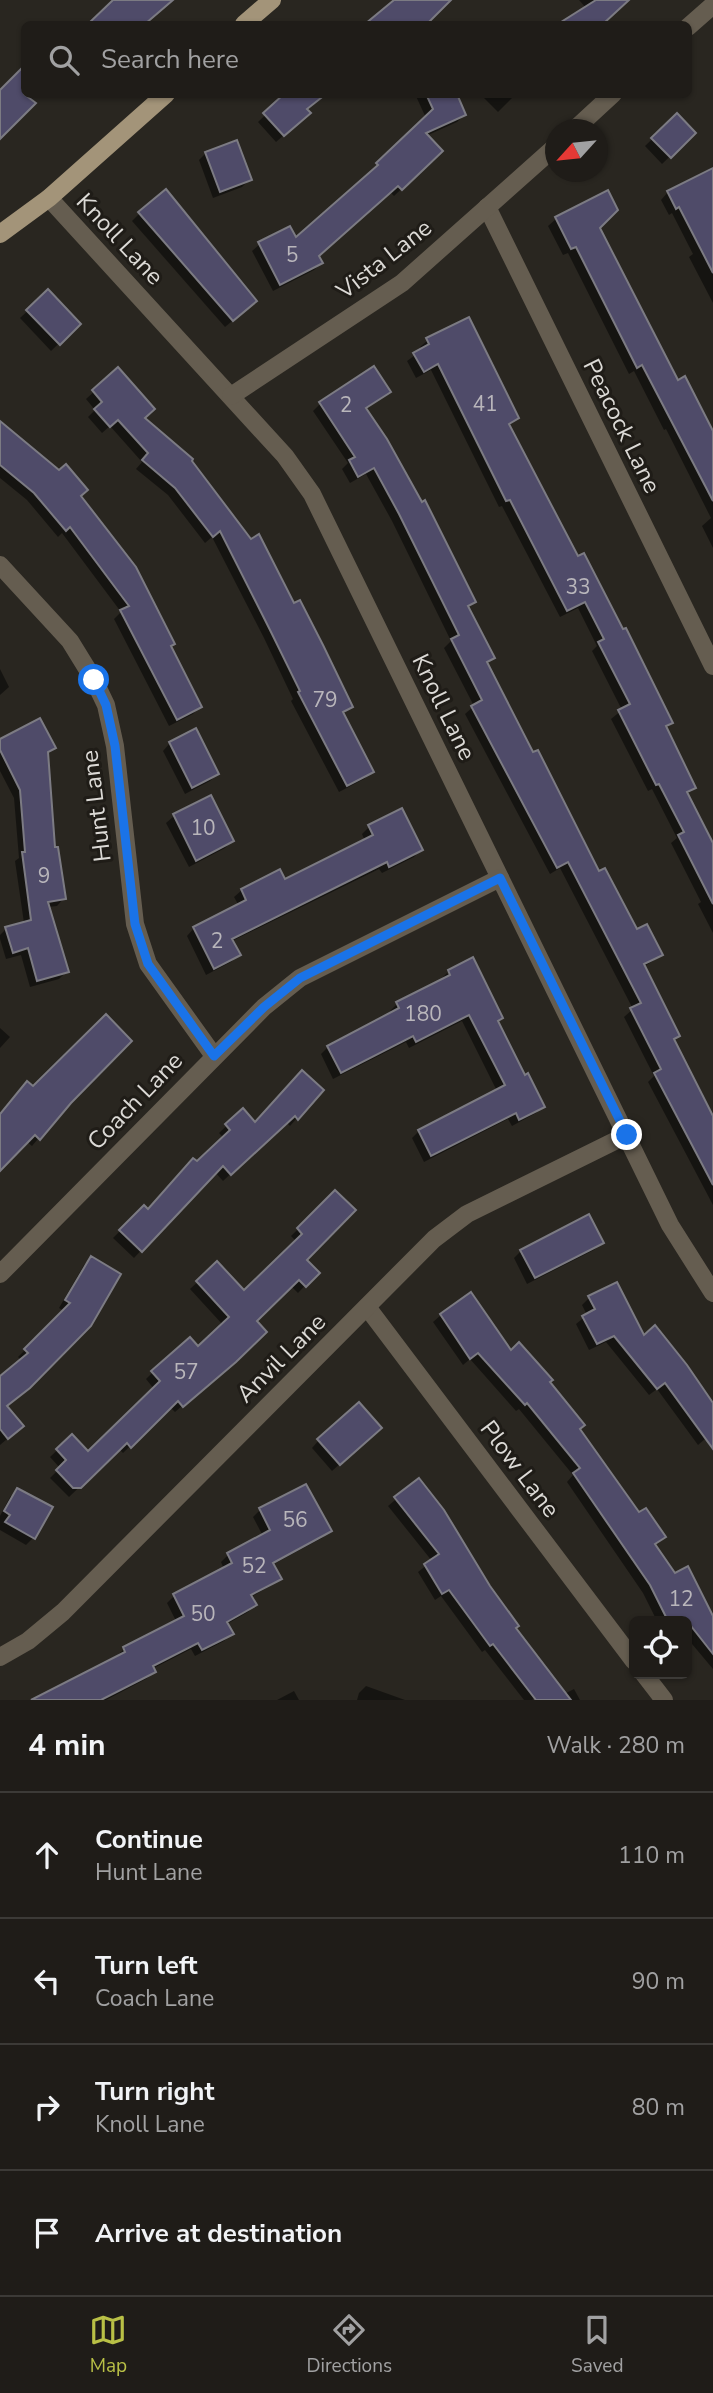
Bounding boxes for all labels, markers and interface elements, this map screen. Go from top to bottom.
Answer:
search box [21,21,692,98]
icon: search [45,41,83,79]
text: Search here [101,42,239,77]
north arrow [545,119,608,182]
street label: Knoll Lane [69,186,171,292]
street label: Vista Lane [329,212,438,307]
house number: 5 [286,241,298,269]
street label: Peacock Lane [576,353,668,499]
house number: 41 [472,390,498,418]
house number: 2 [340,391,352,419]
house number: 33 [565,573,591,601]
street label: Knoll Lane [405,649,483,765]
route start [78,664,109,695]
house number: 79 [312,686,338,714]
street label: Hunt Lane [73,748,119,864]
house number: 10 [190,814,216,842]
house number: 9 [38,862,50,890]
house number: 2 [211,927,223,955]
house number: 180 [404,1000,442,1028]
street label: Coach Lane [80,1045,190,1157]
route end [611,1119,642,1150]
street label: Anvil Lane [229,1306,333,1410]
house number: 57 [173,1358,199,1386]
street label: Plow Lane [473,1414,567,1524]
house number: 56 [282,1506,308,1534]
house number: 52 [241,1552,267,1580]
house number: 12 [668,1585,694,1613]
house number: 50 [190,1600,216,1628]
map controls [629,1616,692,1679]
button: locate [629,1616,692,1679]
text: 4 min [28,1725,106,1766]
text: Walk · 280 m [546,1730,685,1761]
text: Continue [95,1822,203,1857]
icon: ahead [28,1836,66,1874]
text: 110 m [618,1840,685,1871]
text: Hunt Lane [95,1857,202,1888]
text: Turn left [95,1948,198,1983]
icon: left [28,1962,66,2000]
text: 90 m [632,1966,685,1997]
text: Coach Lane [95,1983,214,2014]
text: Turn right [95,2074,214,2109]
icon: right [28,2088,66,2126]
text: 80 m [632,2092,685,2123]
text: Knoll Lane [95,2109,205,2140]
icon: arrive [28,2214,66,2252]
text: Arrive at destination [95,2216,342,2251]
tab: Map [89,2311,127,2379]
tab: Directions [306,2311,392,2379]
tab: Saved [571,2311,624,2379]

